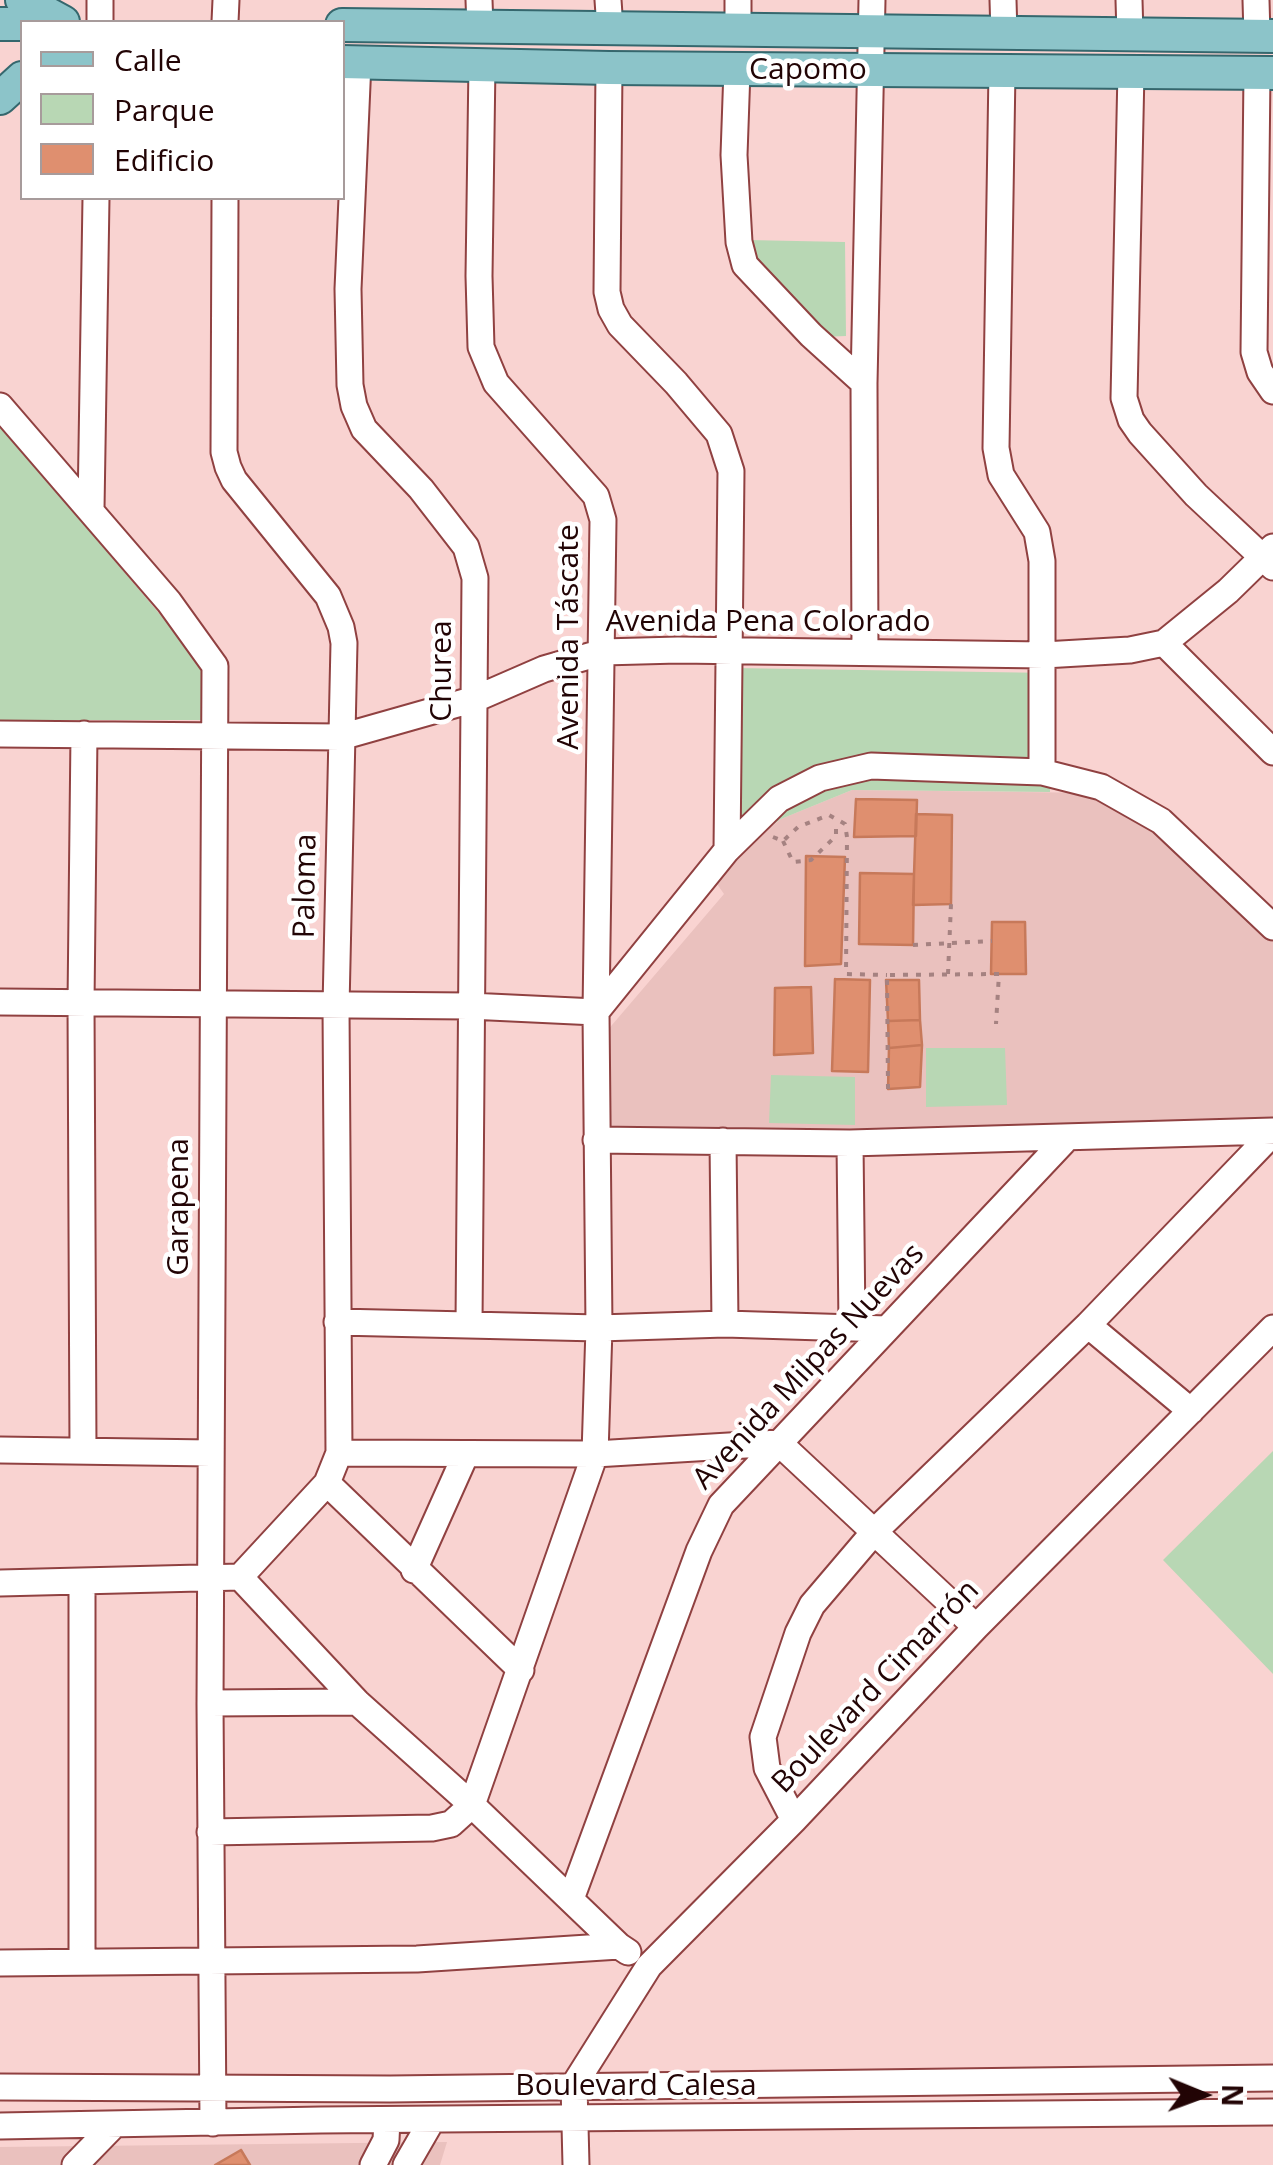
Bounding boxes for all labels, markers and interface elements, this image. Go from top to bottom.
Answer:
legend [20,20,345,200]
text: Calle [114,39,182,80]
street label: Capomo [749,52,867,88]
text: Parque [114,89,215,130]
text: Edificio [114,139,214,180]
street label: Avenida Táscate [551,524,587,750]
street label: Avenida Pena Colorado [605,604,931,640]
street label: Churea [424,620,460,722]
street label: Paloma [287,833,325,939]
street label: Garapena [161,1138,197,1276]
street label: Avenida Milpas Nuevas [686,1237,932,1497]
street label: Boulevard Cimarrón [765,1573,987,1801]
north arrow [1153,2045,1253,2145]
street label: Boulevard Calesa [515,2068,757,2104]
text: N [1214,2084,1252,2107]

